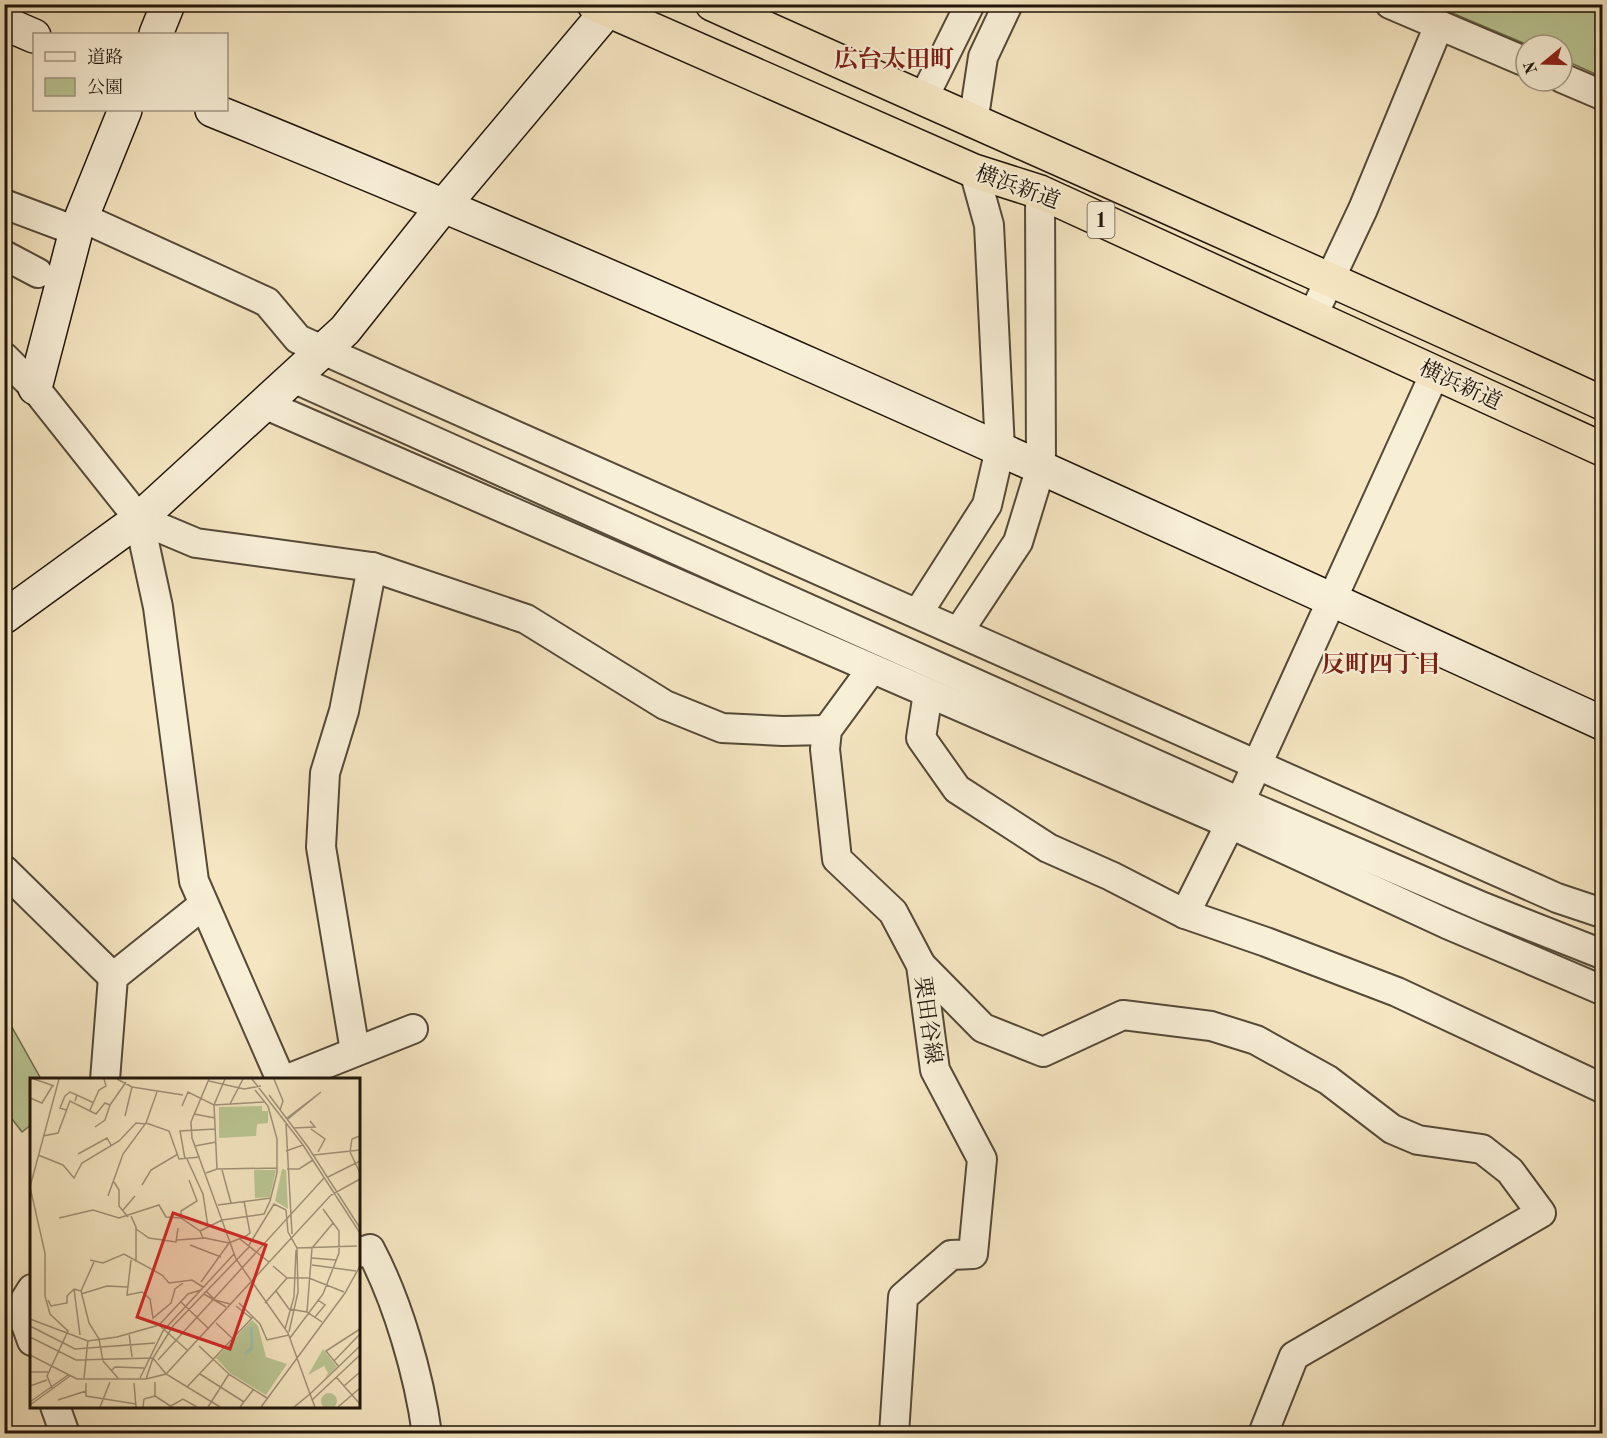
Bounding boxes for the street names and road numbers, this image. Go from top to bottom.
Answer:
street label: 横浜新道 [972,161,1063,213]
road number: 1 [1088,202,1114,238]
street label: 横浜新道 [1416,355,1506,414]
street label: 栗田谷線 [910,975,946,1065]

